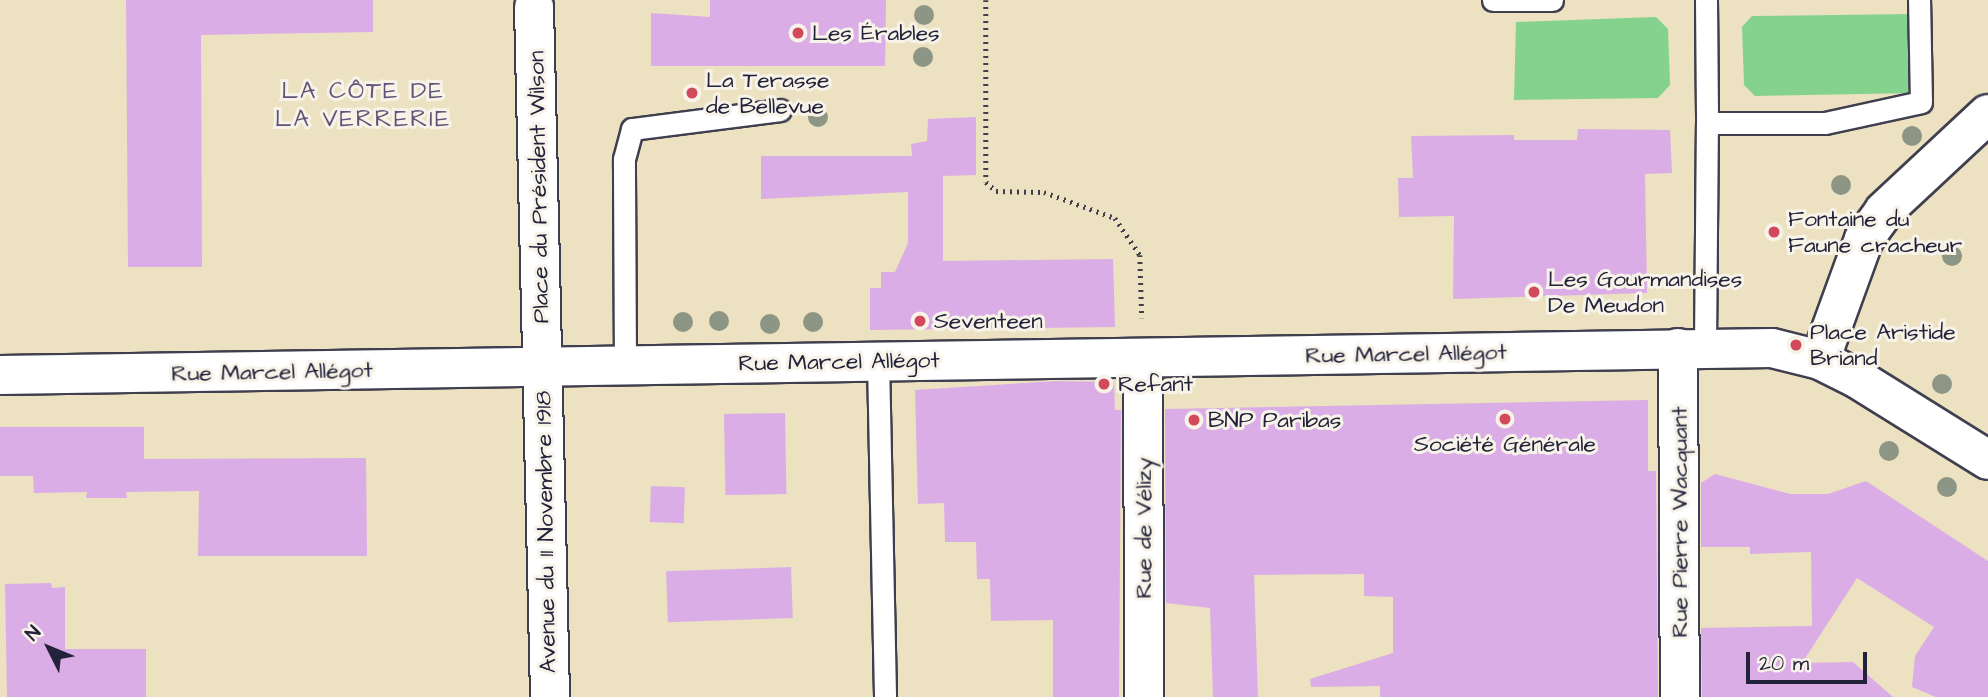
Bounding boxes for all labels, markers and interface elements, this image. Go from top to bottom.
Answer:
place label: Les Érables [812,19,940,47]
marker: Les Érables [790,25,806,41]
street label: Place du Président Wilson [523,50,555,324]
place label: La Terasse de Bellevue [706,66,830,120]
district label: LA CÔTE DE LA VERRERIE [276,78,450,134]
marker: La Terasse de Bellevue [684,85,700,101]
place label: Fontaine du Faune cracheur [1788,205,1962,259]
marker: Fontaine du Faune cracheur [1766,224,1782,240]
place label: Les Gourmandises De Meudon [1548,265,1742,319]
marker: Les Gourmandises De Meudon [1526,284,1542,300]
place label: Seventeen [934,307,1043,335]
marker: Seventeen [912,313,928,329]
place label: Place Aristide Briand [1810,318,1956,372]
marker: Place Aristide Briand [1788,337,1804,353]
street label: Rue Marcel Allégot [1305,338,1507,370]
street label: Rue Marcel Allégot [738,346,940,378]
street label: Rue Marcel Allégot [171,356,373,388]
place label: Refant [1118,370,1193,398]
marker: Refant [1096,376,1112,392]
street label: Avenue du 11 Novembre 1918 [530,391,562,673]
place label: BNP Paribas [1208,406,1341,434]
street label: Rue Pierre Wacquant [1666,406,1694,638]
marker: Société Générale [1497,411,1513,427]
marker: BNP Paribas [1186,412,1202,428]
place label: Société Générale [1414,430,1596,458]
street label: Rue de Vélizy [1130,457,1158,599]
north arrow [14,613,84,683]
text: N [19,620,47,647]
scale bar [1750,638,1871,682]
text: 20 m [1759,649,1809,678]

